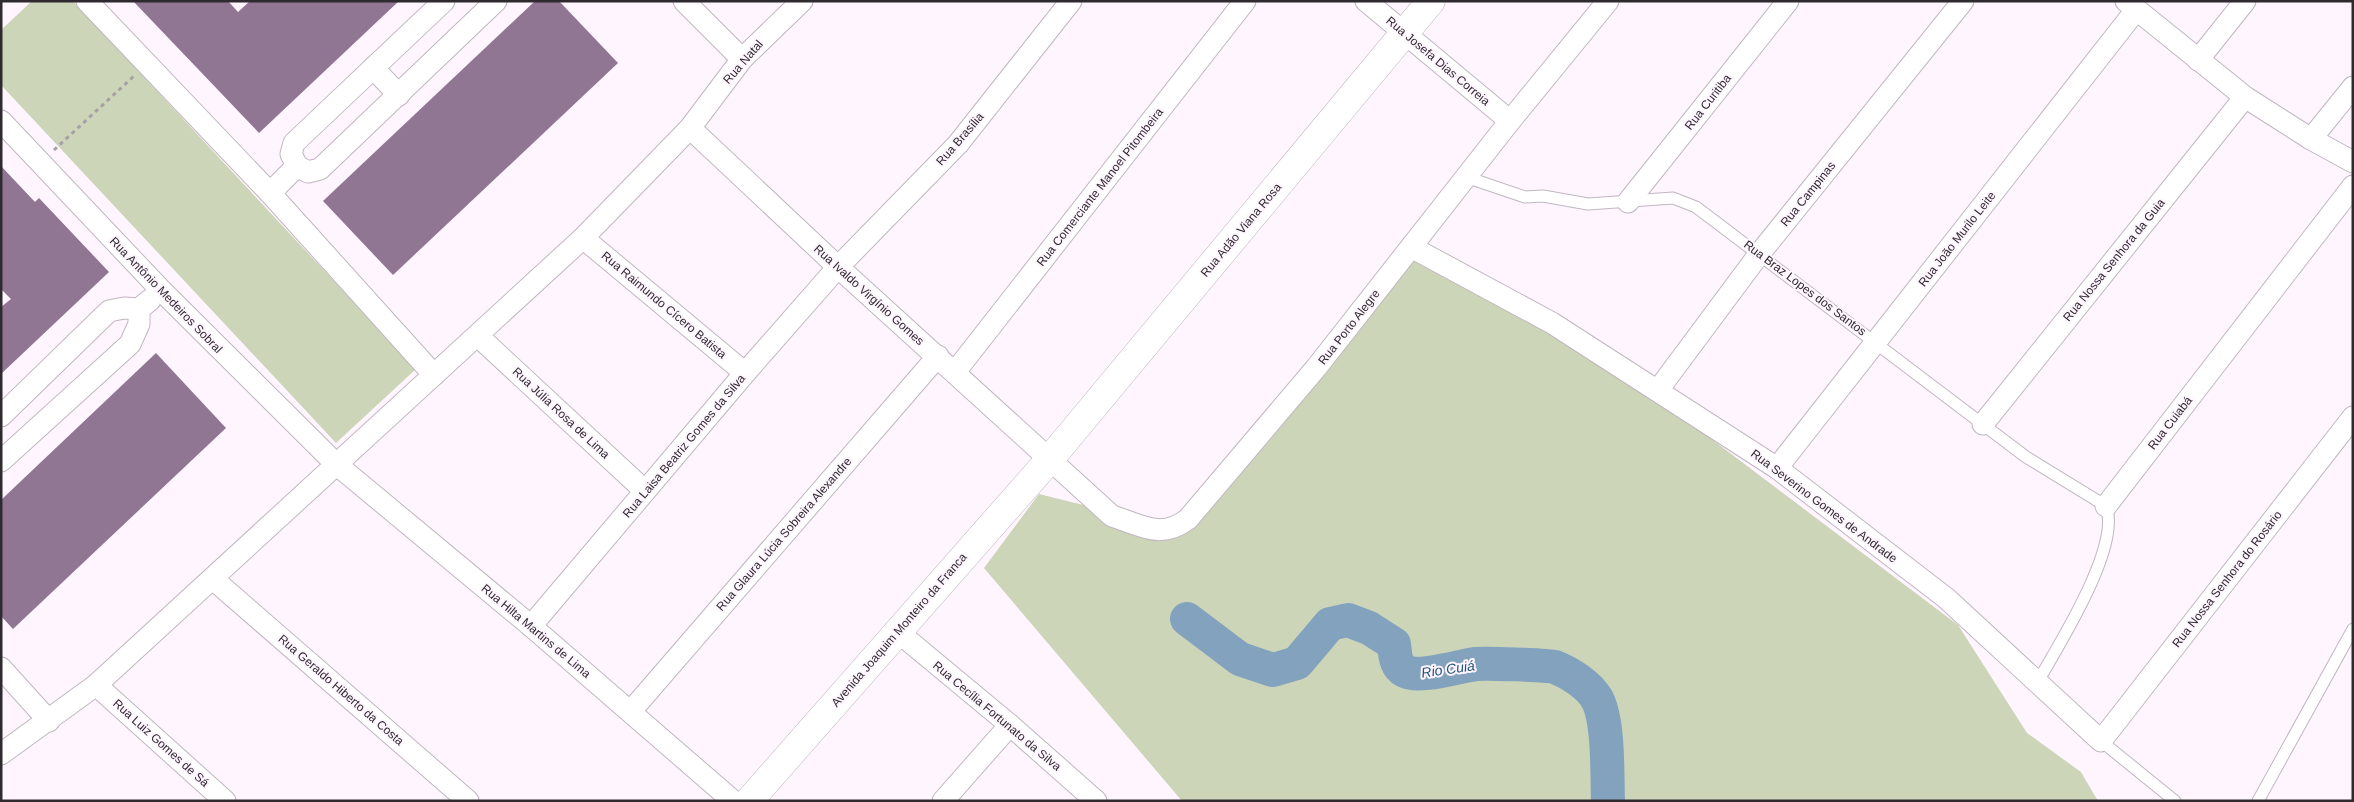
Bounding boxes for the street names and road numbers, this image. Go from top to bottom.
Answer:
street label: Rua Josefa Dias Correia [1383,14,1493,109]
street label: Rua Natal [720,37,766,87]
street label: Rua Curitiba [1682,71,1734,133]
street label: Rua Comerciante Manoel Pitombeira [1034,105,1166,269]
street label: Rua Brasília [933,110,987,168]
street label: Rua Campinas [1778,159,1838,229]
street label: Rua Adão Viana Rosa [1198,180,1284,280]
street label: Rua João Murilo Leite [1916,188,1999,289]
street label: Rua Nossa Senhora da Guia [2060,196,2168,324]
street label: Rua Antônio Medeiros Sobral [107,234,225,356]
street label: Rua Braz Lopes dos Santos [1741,237,1869,339]
street label: Rua Ivaldo Virgínio Gomes [811,242,927,348]
street label: Rua Raimundo Cícero Batista [599,249,730,362]
street label: Rua Porto Alegre [1315,286,1383,367]
street label: Rua Júlia Rosa de Lima [510,364,613,462]
street label: Rua Laisa Beatriz Gomes da Silva [620,371,748,521]
street label: Rua Cuiabá [2145,393,2195,452]
street label: Rua Severino Gomes de Andrade [1748,446,1900,566]
street label: Rua Glaura Lúcia Sobreira Alexandre [714,454,855,614]
street label: Rua Nossa Senhora do Rosário [2169,508,2285,650]
street label: Avenida Joaquim Monteiro da Franca [828,550,970,710]
street label: Rua Hilta Martins de Lima [479,581,594,681]
street label: Rua Geraldo Hiberto da Costa [275,632,407,748]
street label: Rua Cecília Fortunato da Silva [930,658,1064,774]
street label: Rua Luiz Gomes de Sá [110,696,212,790]

